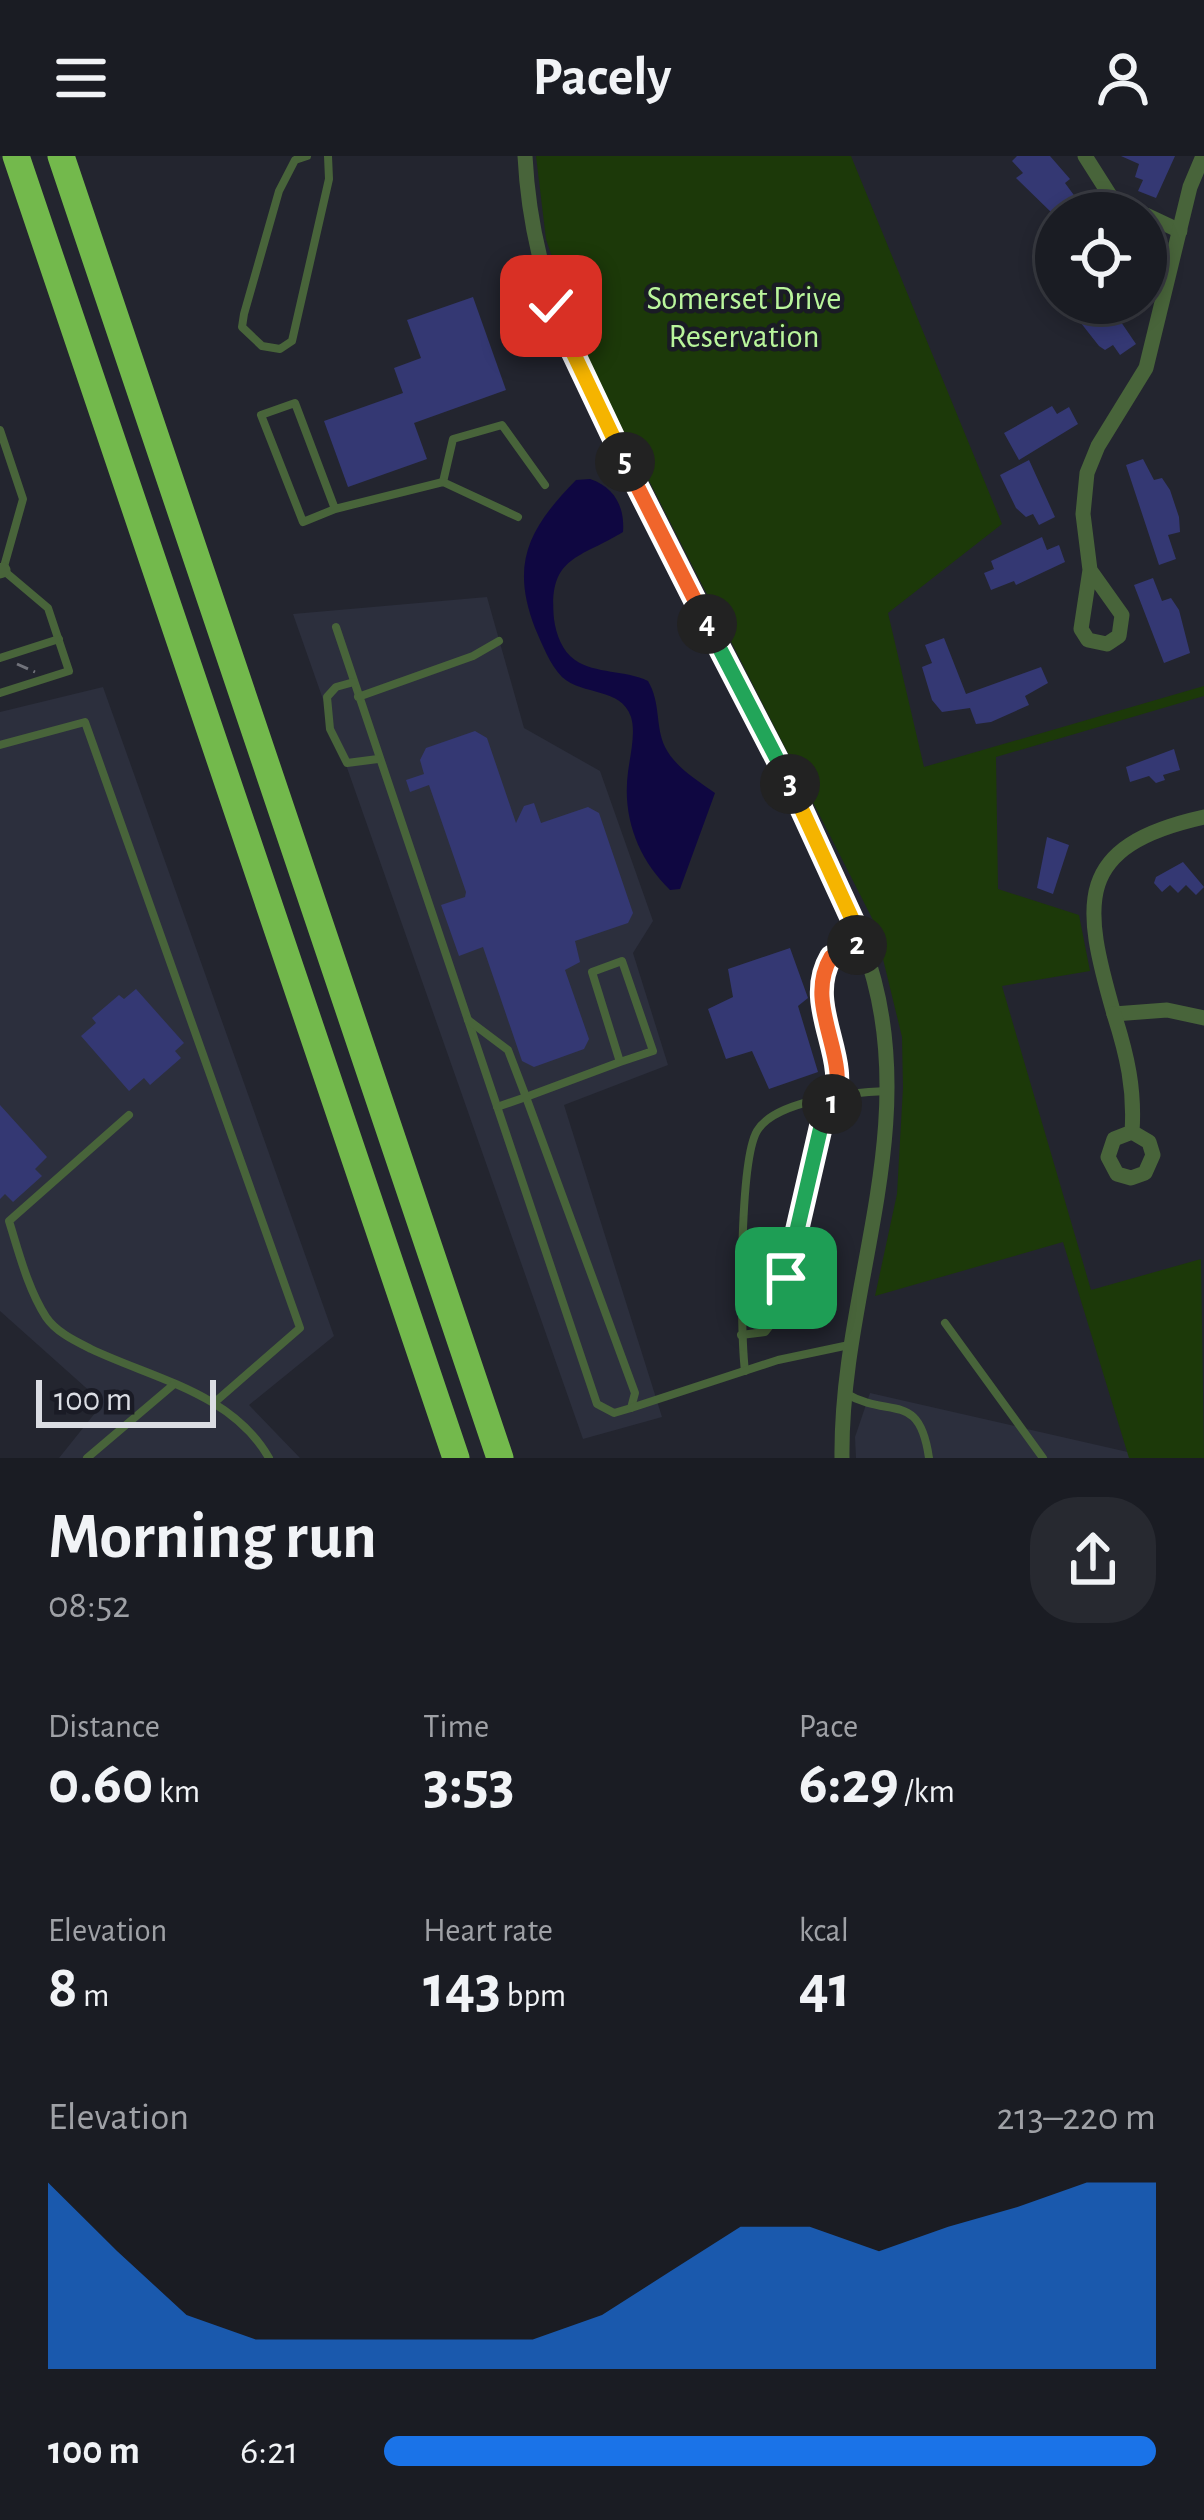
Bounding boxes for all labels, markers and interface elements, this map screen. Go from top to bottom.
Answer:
icon: menu [48,45,114,111]
icon: person [1090,45,1156,111]
text: Pacely [533,51,672,105]
map controls [1035,192,1167,324]
button: locate [1035,192,1167,324]
pin [500,255,602,357]
icon: check [518,273,584,339]
park label: Somerset Drive Reservation [646,283,842,354]
pin: 5 [595,432,655,492]
text: 5 [618,445,632,478]
pin: 4 [677,594,737,654]
text: 4 [699,607,715,640]
pin: 3 [760,754,820,814]
text: 3 [783,767,797,800]
pin: 2 [827,915,887,975]
text: 2 [849,928,865,961]
pin: 1 [802,1074,862,1134]
text: 1 [826,1087,838,1120]
pin [735,1227,837,1329]
icon: arrive [753,1245,819,1311]
scale bar [36,1374,216,1427]
text: 100 m [54,1384,132,1417]
button: share [1030,1497,1156,1623]
text: Morning run [48,1504,377,1570]
text: 08:52 [48,1586,130,1625]
text: Distance [48,1711,160,1744]
text: Time [423,1711,489,1744]
text: Pace [799,1711,858,1744]
text: 0.60 [48,1754,153,1814]
text: 3:53 [423,1754,515,1814]
text: 6:29 [799,1754,899,1814]
text: km [153,1776,200,1809]
text: /km [899,1776,955,1809]
text: Elevation [48,1915,167,1948]
text: Heart rate [423,1915,553,1948]
text: kcal [799,1915,849,1948]
text: 8 [48,1958,78,2018]
text: 143 [423,1958,501,2018]
text: 41 [799,1958,850,2018]
text: m [78,1980,109,2013]
text: bpm [501,1980,566,2013]
text: Elevation [48,2098,189,2137]
text: 213–220 m [996,2098,1156,2137]
text: 100 m [48,2432,140,2471]
text: 6:21 [240,2432,298,2471]

